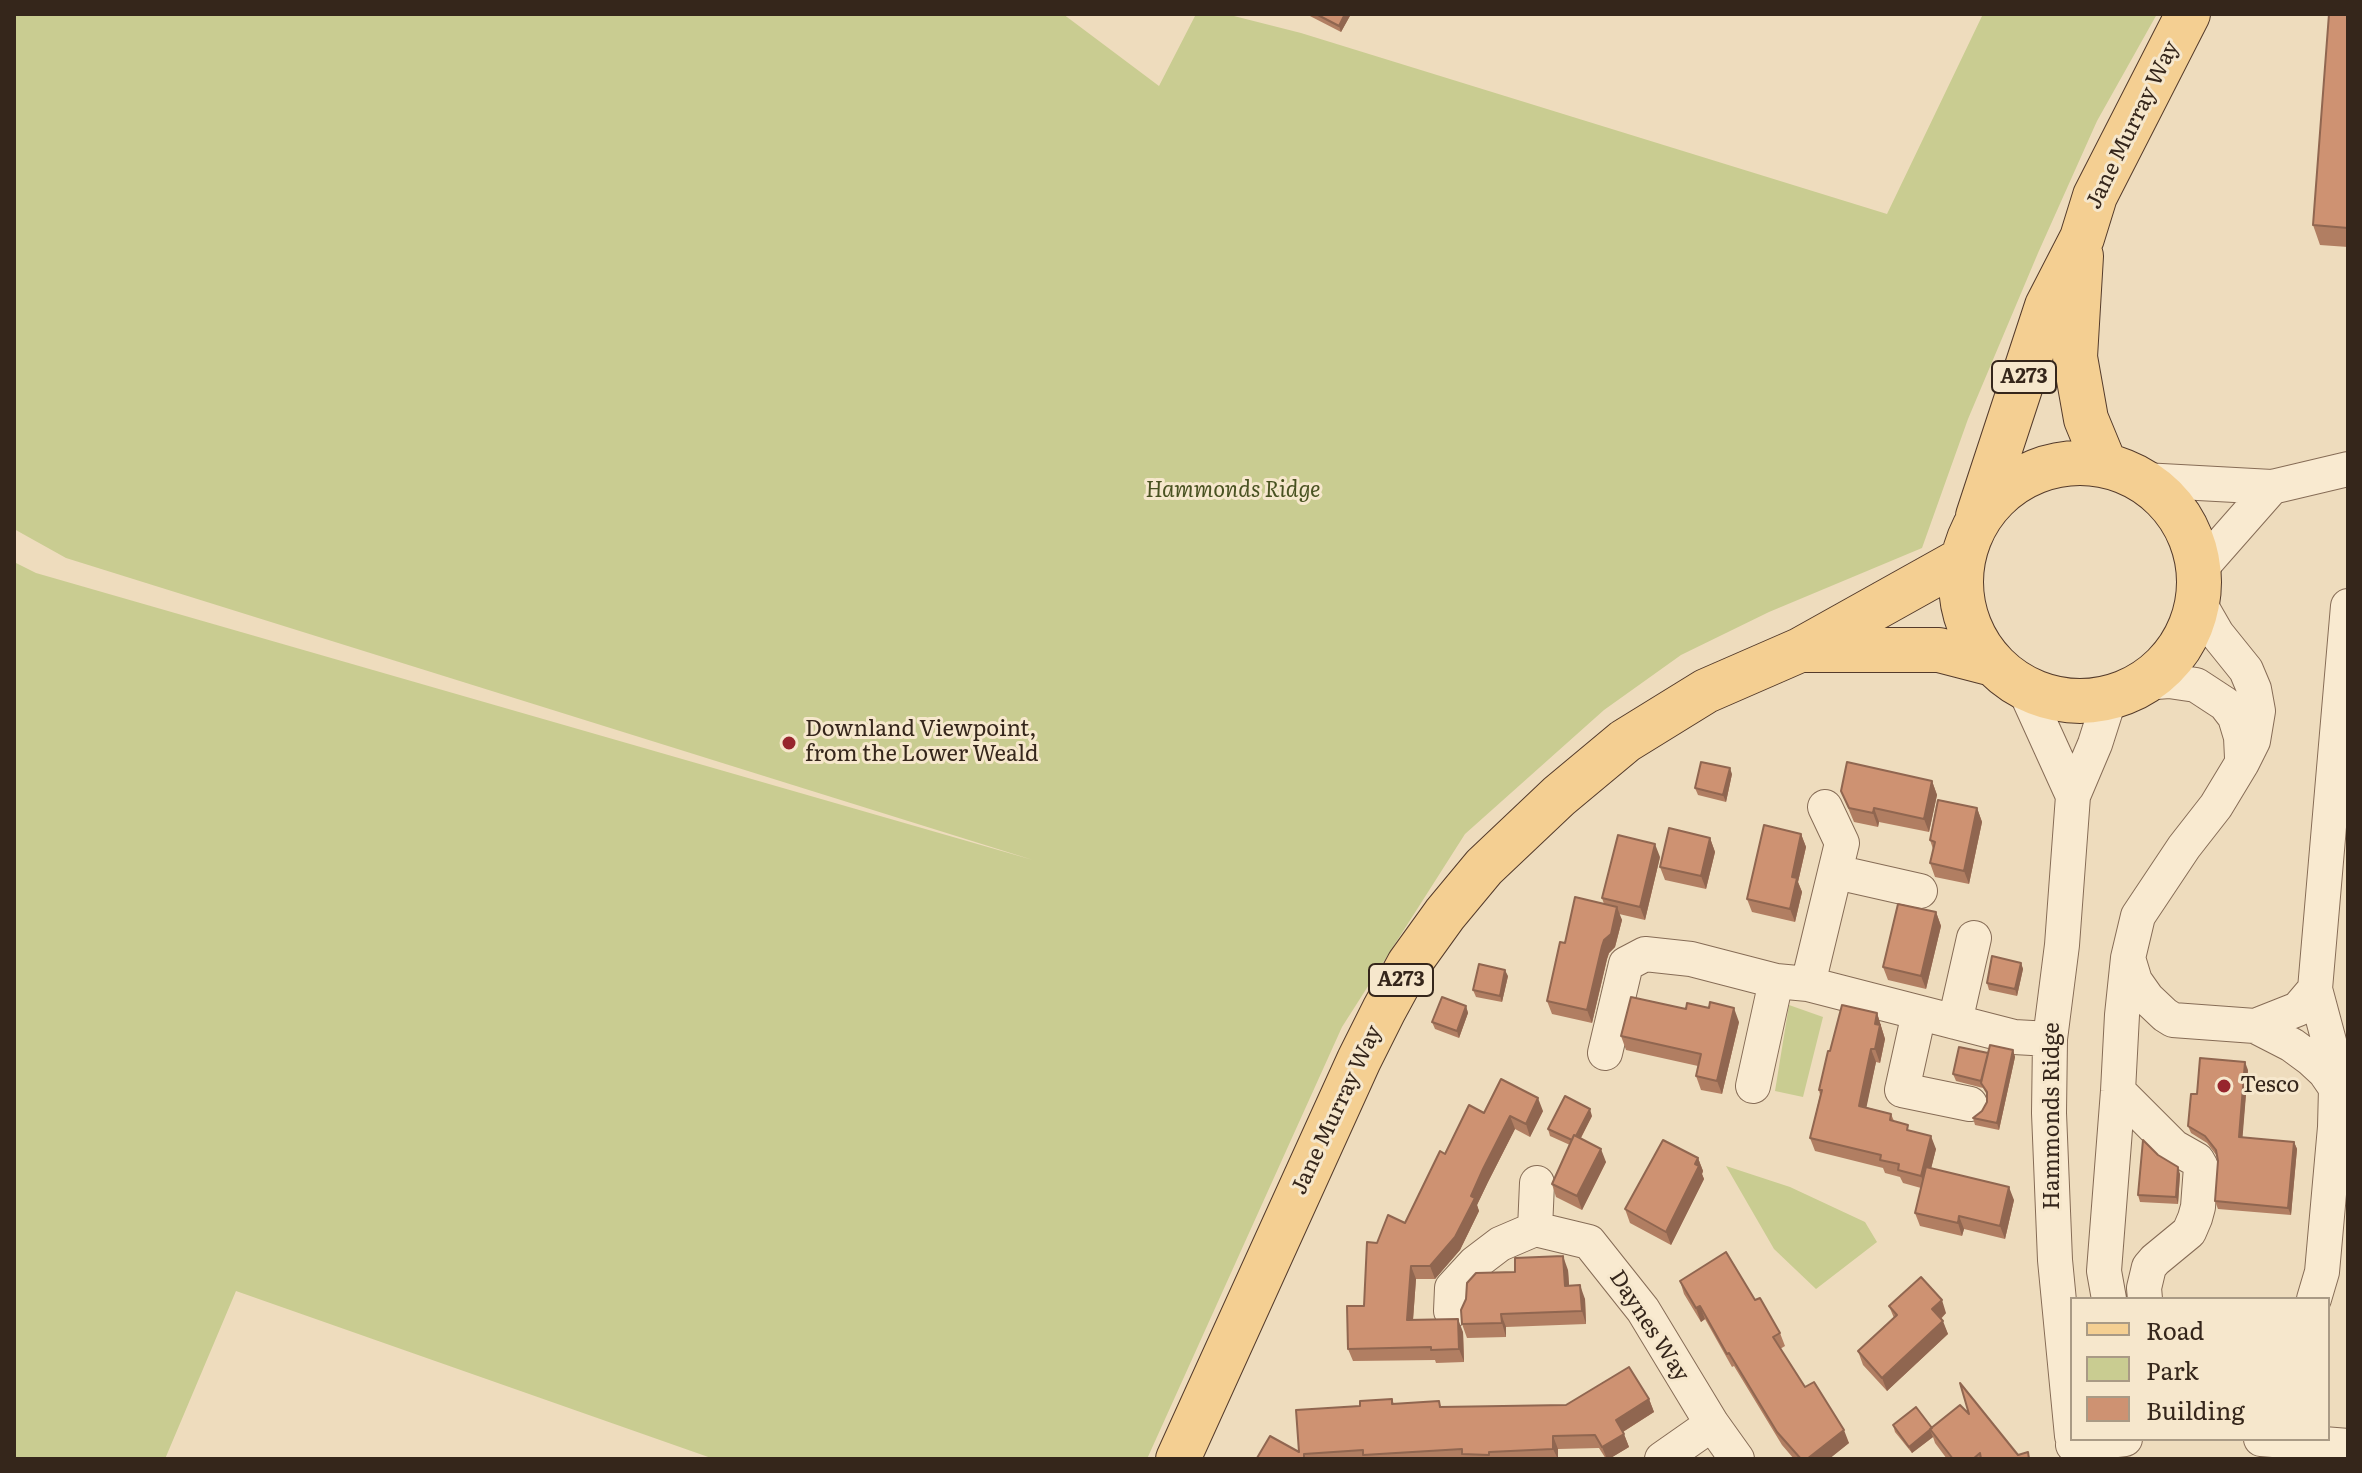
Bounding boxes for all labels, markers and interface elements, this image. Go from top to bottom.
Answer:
street label: Jane Murray Way [2081,37,2185,213]
road number: A273 [1992,361,2056,393]
park label: Hammonds Ridge [1145,478,1321,504]
place label: Downland Viewpoint, from the Lower Weald [805,717,1038,768]
marker: Downland Viewpoint, from the Lower Weald [780,734,798,752]
road number: A273 [1369,964,1433,996]
street label: Jane Murray Way [1286,1021,1388,1199]
street label: Hammonds Ridge [2040,1022,2066,1210]
place label: Tesco [2240,1073,2299,1099]
marker: Tesco [2215,1077,2233,1095]
street label: Daynes Way [1603,1266,1695,1386]
legend [2070,1297,2330,1441]
text: Road [2146,1312,2204,1347]
text: Park [2146,1352,2199,1387]
text: Building [2146,1392,2245,1427]

